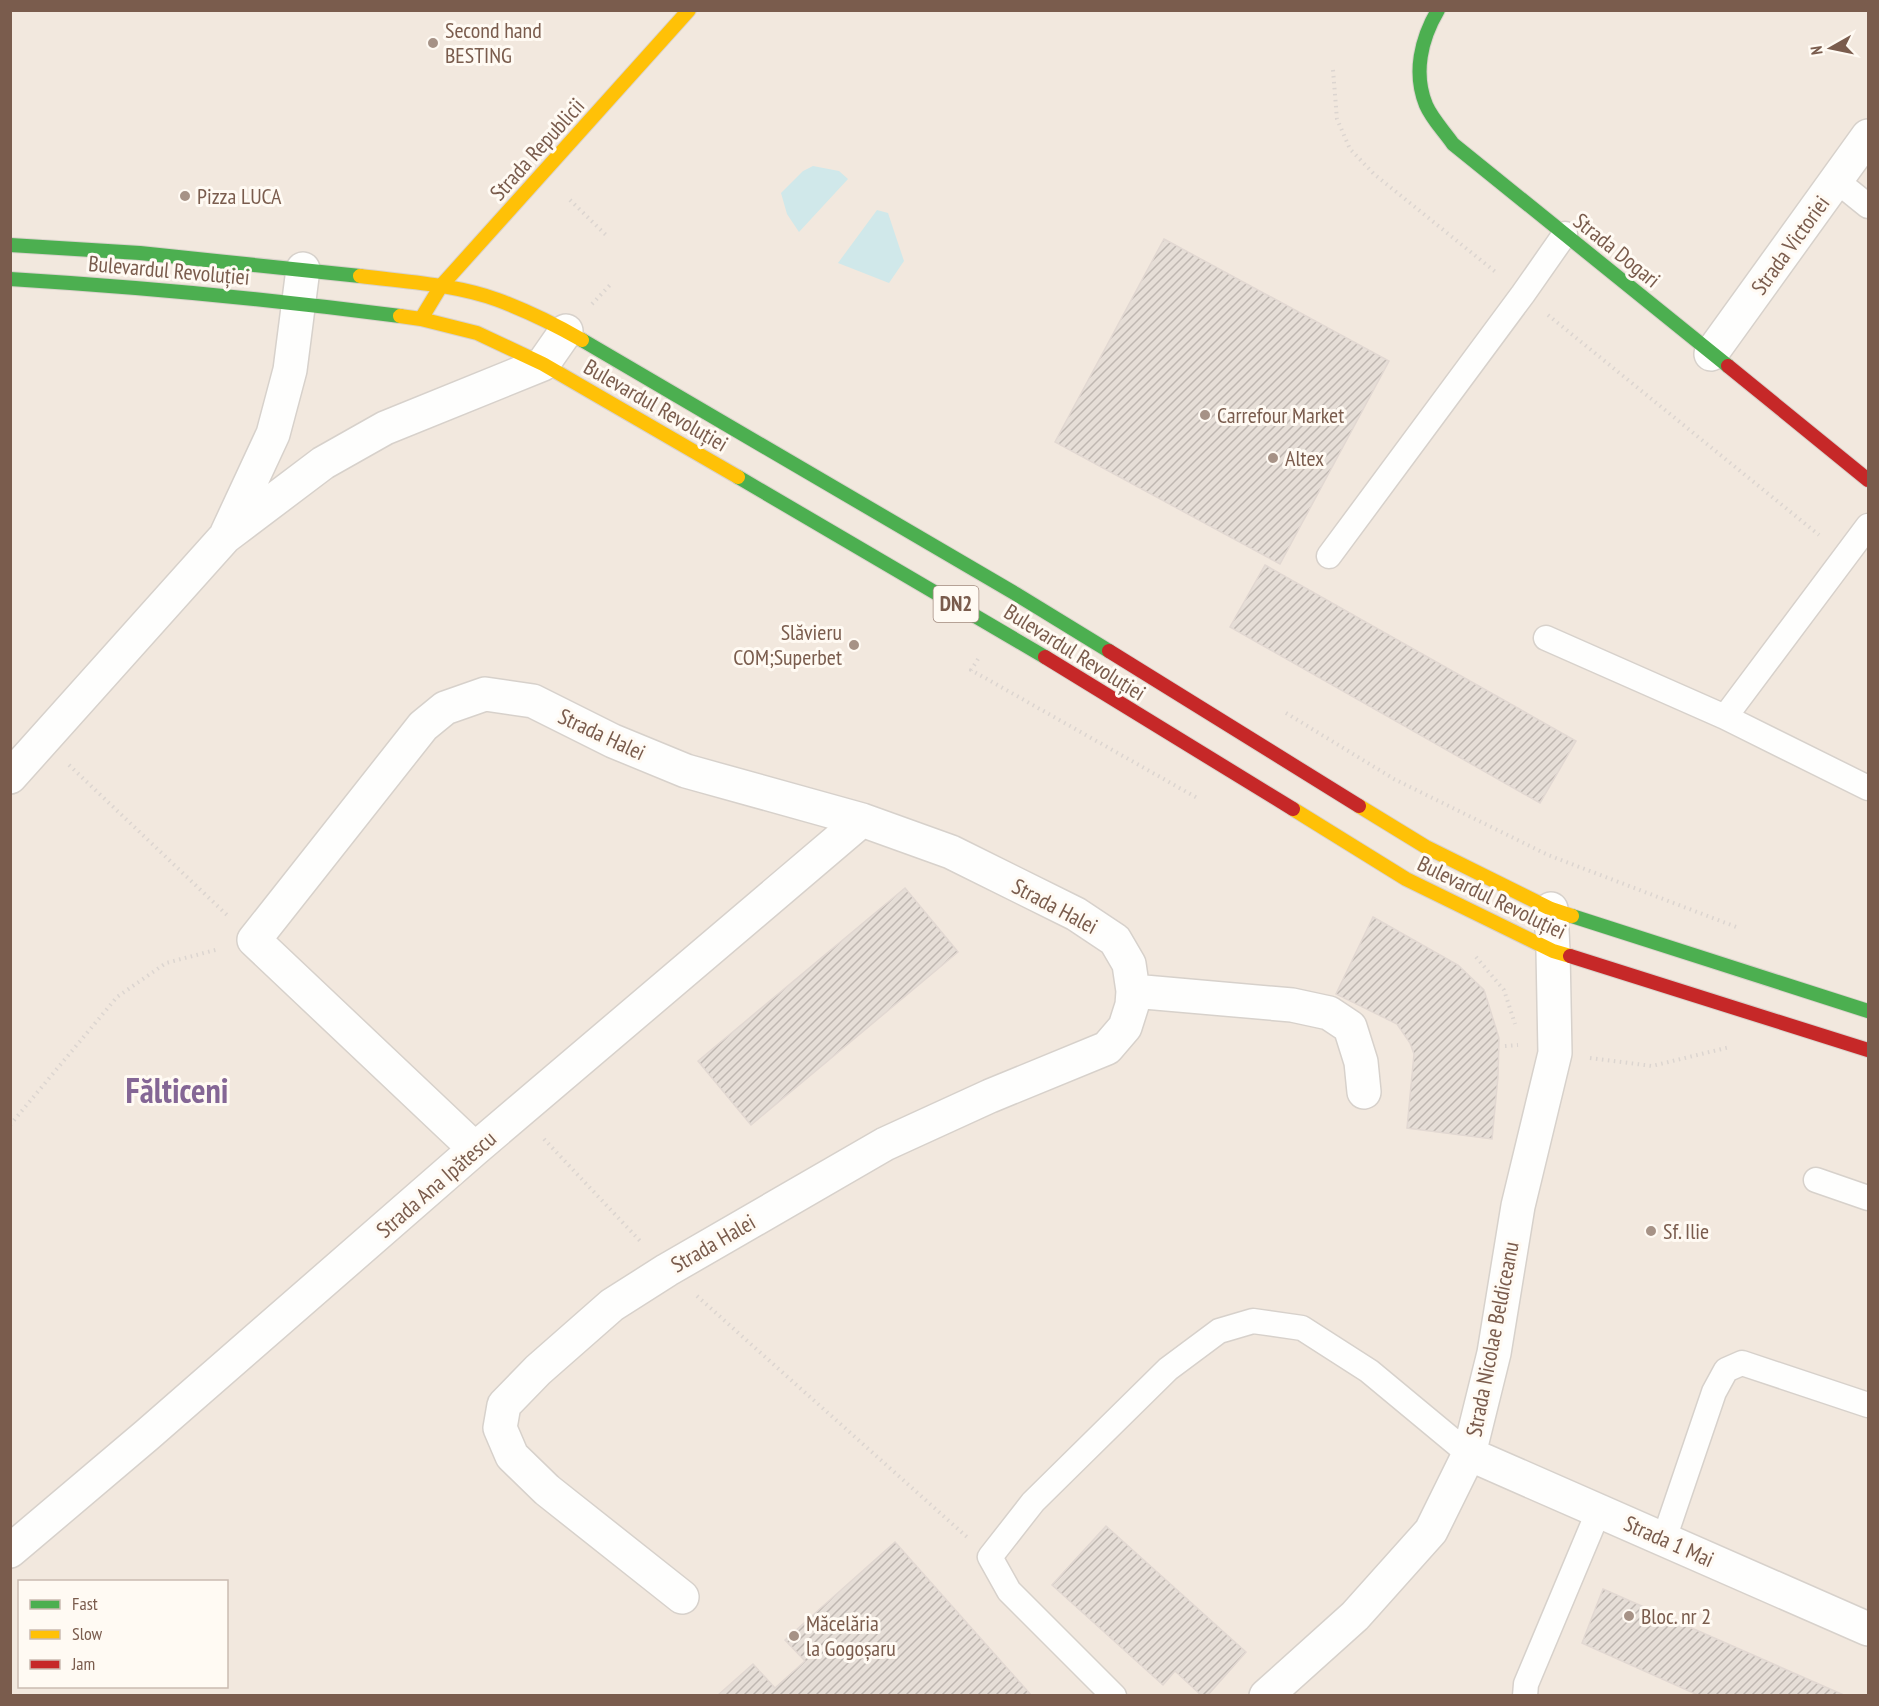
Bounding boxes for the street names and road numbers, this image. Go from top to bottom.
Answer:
street label: Strada Republicii [484,92,590,206]
street label: Strada Victoriei [1745,190,1835,300]
street label: Strada Dogari [1568,207,1666,293]
street label: Bulevardul Revoluției [87,249,251,291]
street label: Bulevardul Revoluției [579,352,733,458]
road number: DN2 [934,586,978,622]
street label: Bulevardul Revoluției [999,597,1151,707]
street label: Strada Halei [554,702,650,766]
street label: Bulevardul Revoluției [1413,849,1571,945]
street label: Strada Halei [1007,872,1103,940]
street label: Strada Ana Ipătescu [370,1124,502,1244]
street label: Strada Halei [666,1208,760,1278]
street label: Strada Nicolae Beldiceanu [1459,1239,1525,1439]
street label: Strada 1 Mai [1620,1509,1718,1573]

